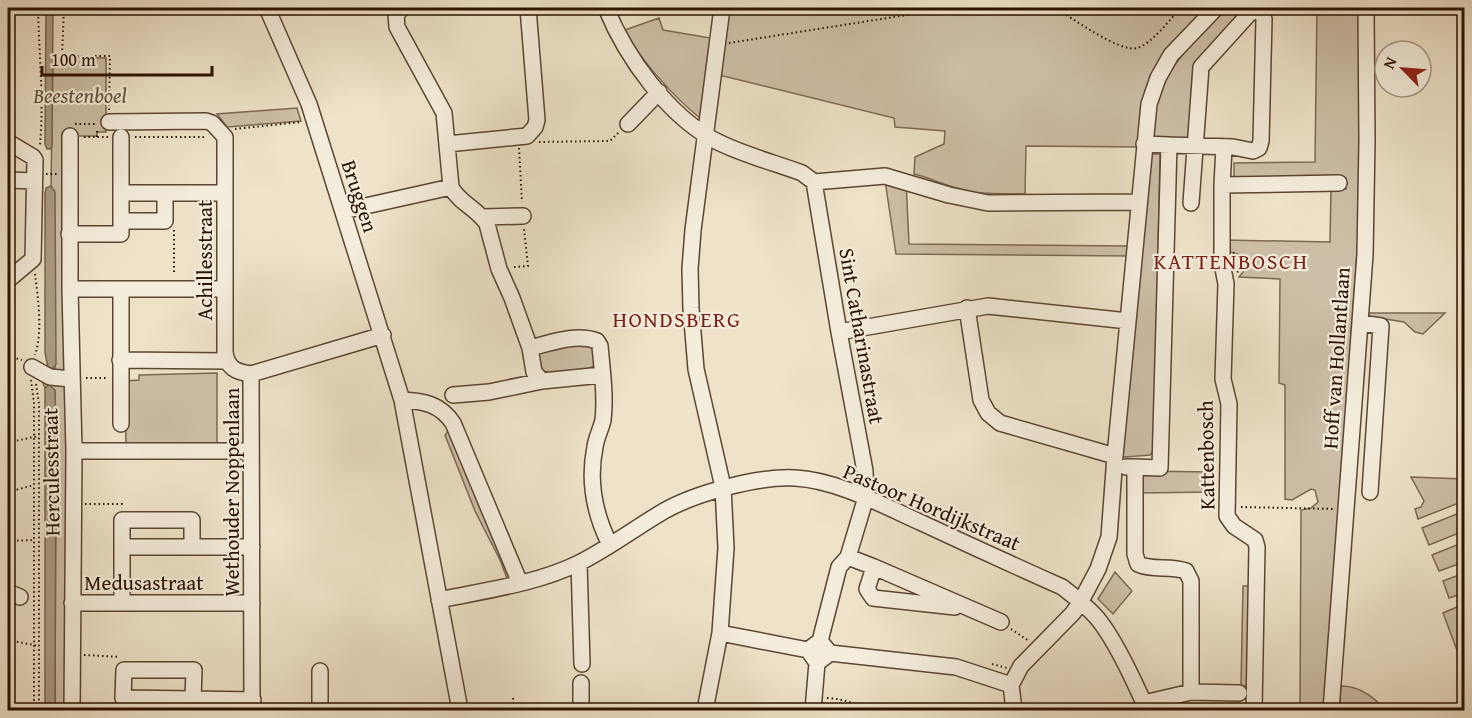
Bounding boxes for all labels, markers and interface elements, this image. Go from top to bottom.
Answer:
scale bar [42,39,212,77]
north arrow [1373,39,1433,99]
text: 100 m [51,46,96,73]
text: N [1376,52,1403,73]
park label: Beestenboel [32,80,127,111]
street label: Bruggen [334,156,386,236]
street label: Achillesstraat [189,199,220,320]
district label: KATTENBOSCH [1153,245,1309,277]
street label: Sint Catharinastraat [831,246,893,427]
street label: Hoff van Hollantlaan [1314,266,1358,450]
district label: HONDSBERG [612,303,742,335]
street label: Wethouder Noppenlaan [216,387,247,596]
street label: Kattenbosch [1190,400,1222,510]
street label: Herculesstraat [34,407,68,536]
street label: Pastoor Hordijkstraat [839,456,1026,559]
street label: Medusastraat [84,567,204,598]

